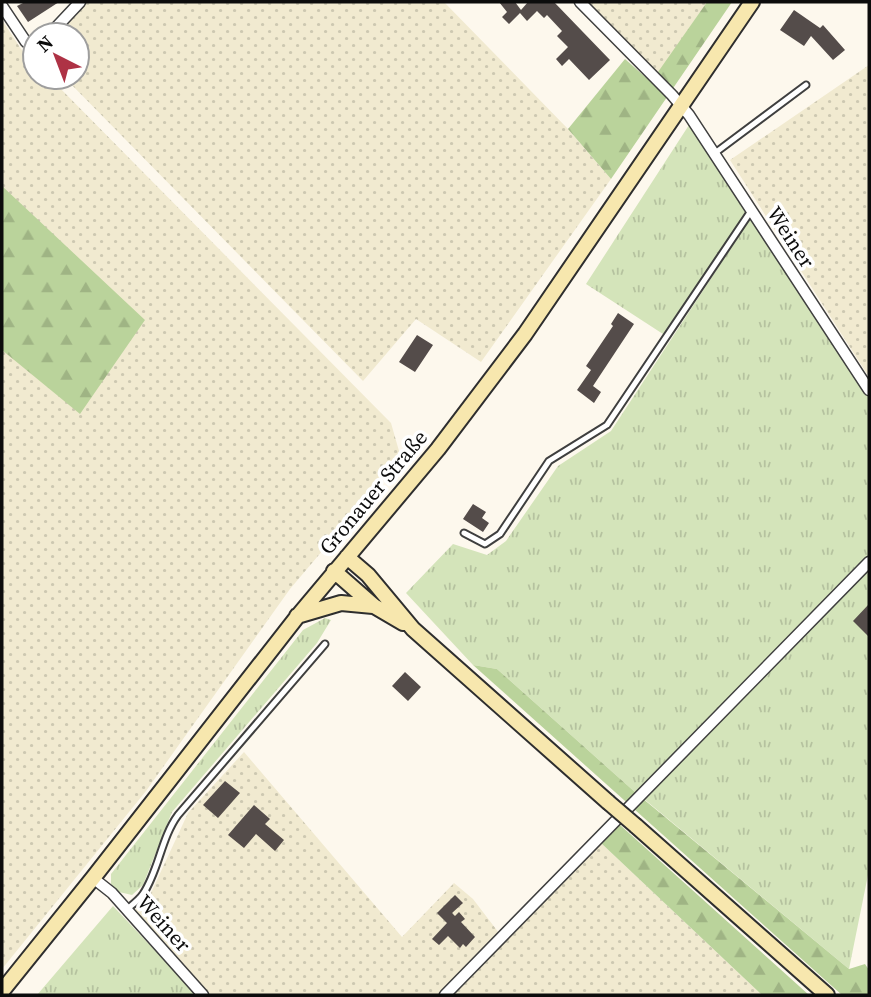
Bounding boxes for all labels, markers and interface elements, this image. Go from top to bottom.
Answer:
north arrow [21,21,91,91]
text: N [31,29,59,58]
street label: Weiner [760,201,822,274]
street label: Gronauer Straße [312,424,434,560]
street label: Weiner [130,888,198,958]

